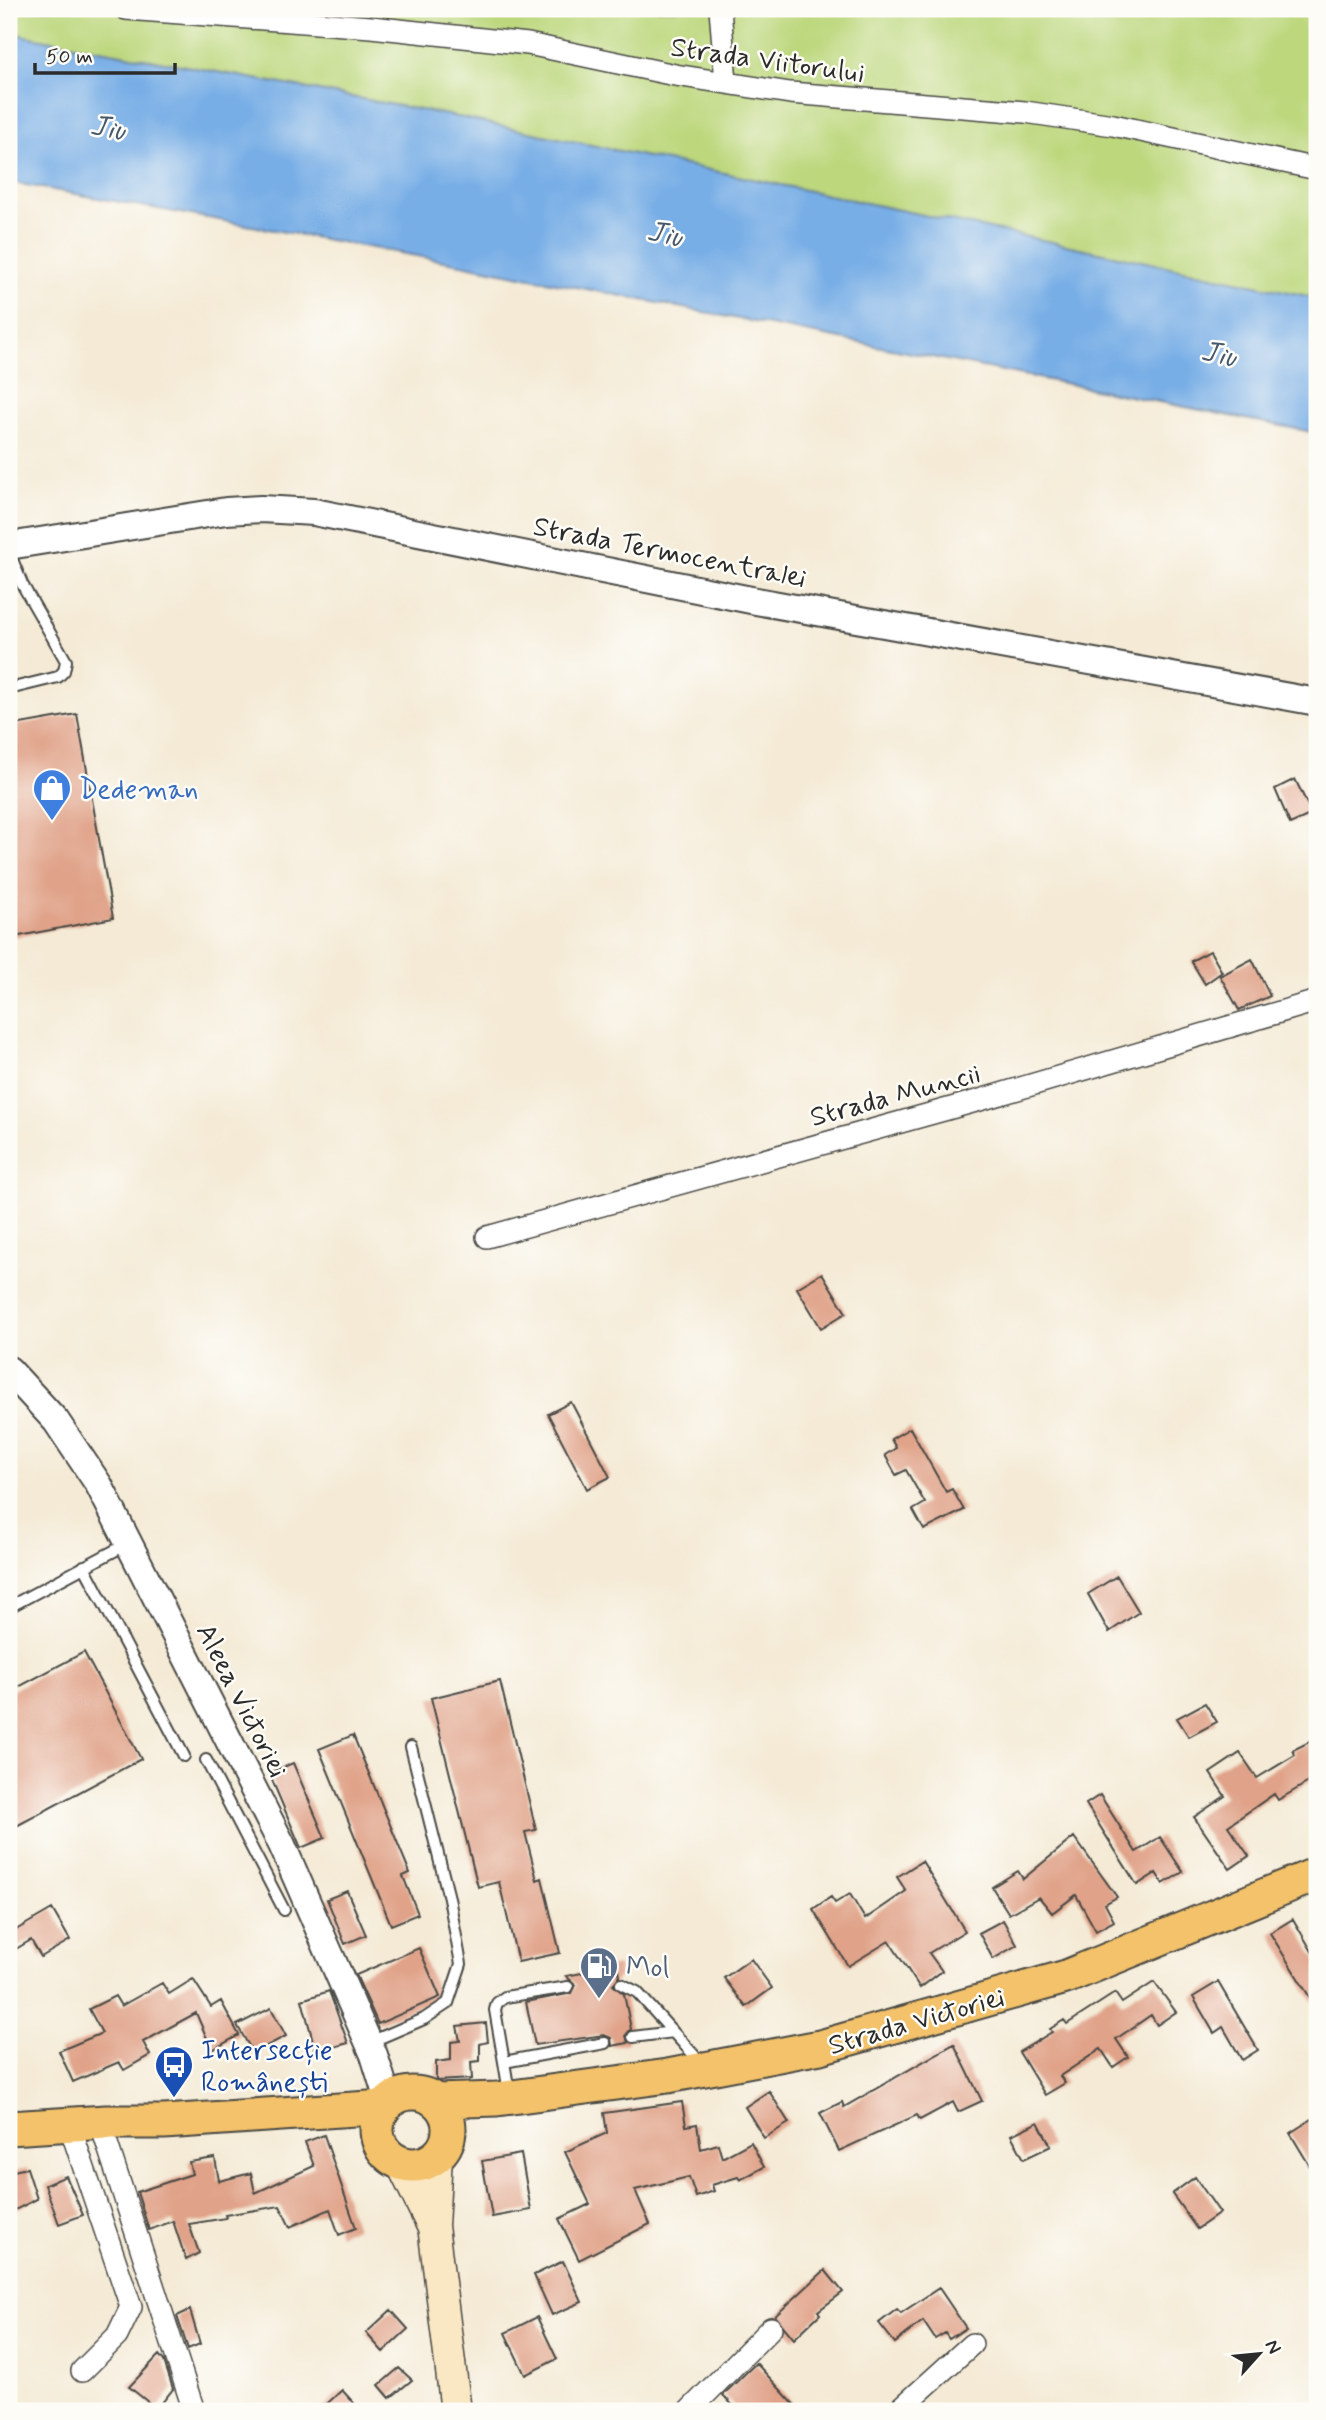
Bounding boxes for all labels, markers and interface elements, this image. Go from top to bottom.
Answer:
street label: Strada Viitorului [668,30,867,93]
scale bar [35,32,175,76]
text: 50 m [46,43,93,71]
water label: Jiu [87,106,130,151]
water label: Jiu [644,212,687,257]
water label: Jiu [1198,332,1241,377]
street label: Strada Termocentralei [530,509,809,598]
shop icon: Dedeman [31,767,73,822]
place label: Dedeman [79,772,198,809]
street label: Strada Muncii [806,1056,985,1137]
street label: Aleea Victoriei [186,1618,295,1784]
fuel station icon: Mol [578,1945,620,2000]
place label: Mol [626,1950,669,1987]
street label: Strada Victoriei [824,1980,1009,2065]
place label: Intersecție Românești [201,2033,333,2102]
bus stop icon: Intersecție Românești [153,2044,195,2099]
north arrow [1224,2318,1294,2388]
text: N [1259,2336,1287,2358]

